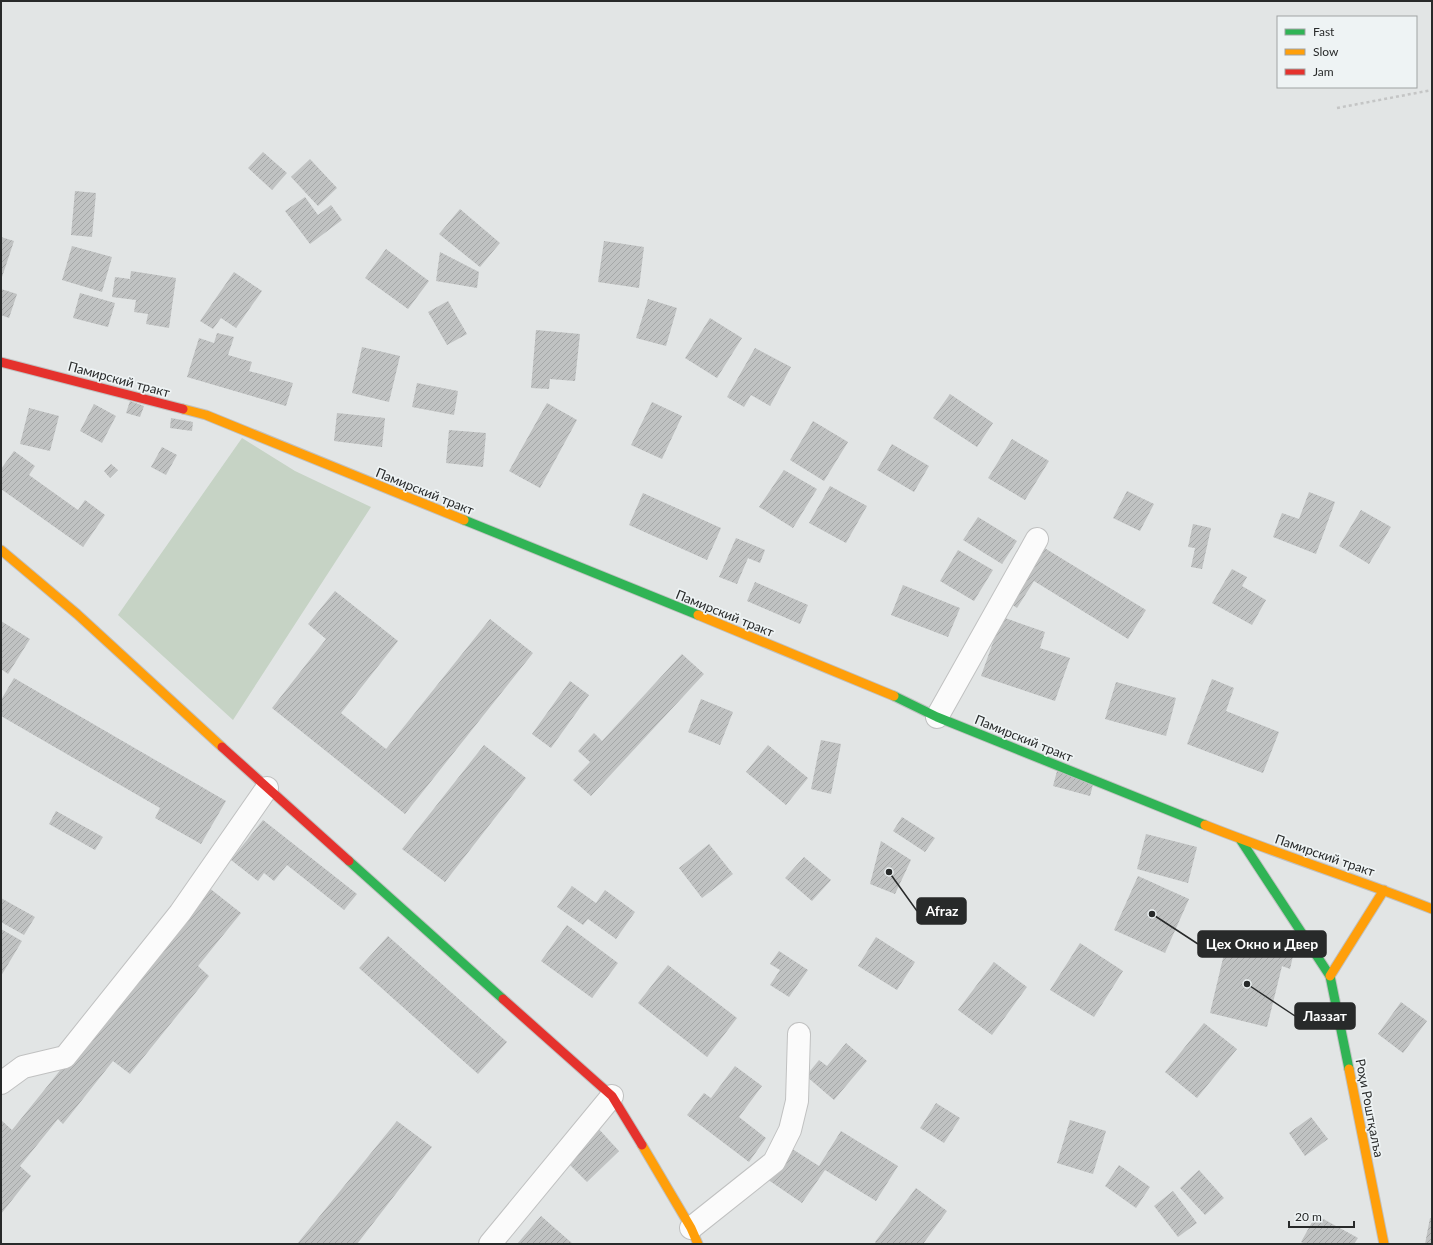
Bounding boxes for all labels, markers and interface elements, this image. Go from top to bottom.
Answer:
legend [1277,16,1417,88]
text: Fast [1313,24,1335,39]
text: Slow [1313,44,1339,59]
text: Jam [1313,64,1334,79]
street label: Памирский тракт [66,358,172,400]
street label: Памирский тракт [374,464,477,518]
street label: Памирский тракт [674,586,777,640]
street label: Памирский тракт [973,711,1076,765]
street label: Памирский тракт [1273,830,1377,880]
callout: Afraz [917,898,966,924]
text: Afraz [924,902,959,919]
callout: Цех Окно и Двер [1198,931,1326,957]
text: Цех Окно и Двер [1206,935,1318,952]
callout: Лаззат [1295,1003,1355,1029]
text: Лаззат [1302,1007,1348,1024]
street label: Роҳи Роштқалъа [1353,1057,1387,1159]
scale bar [1289,1203,1354,1229]
text: 20 m [1295,1209,1322,1224]

